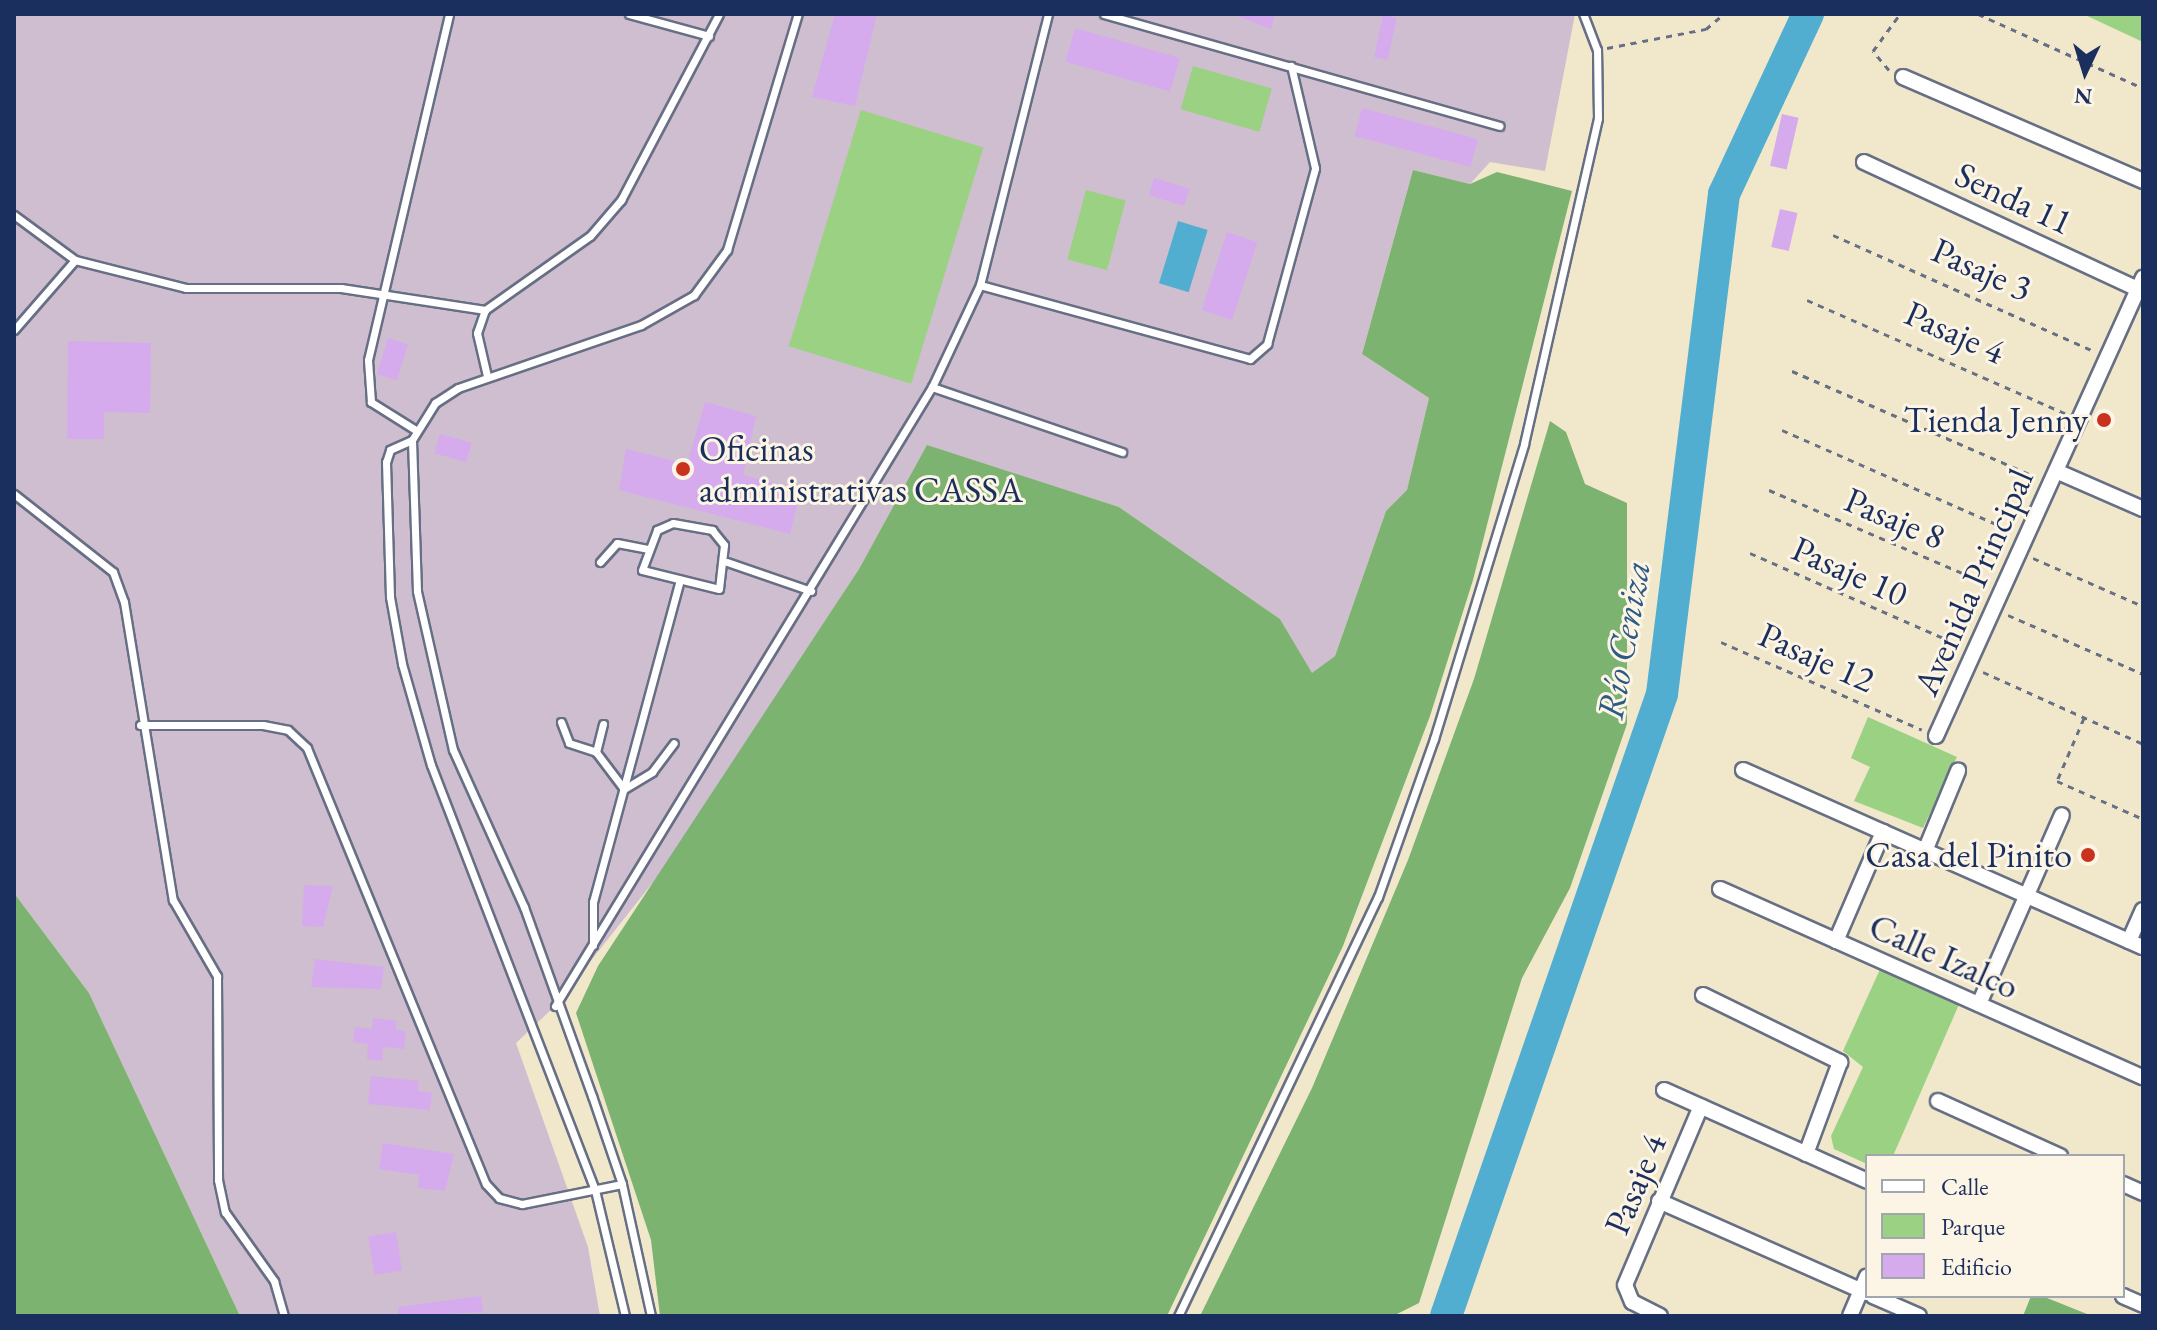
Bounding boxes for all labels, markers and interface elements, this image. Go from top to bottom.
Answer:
north arrow [2045,32,2125,112]
text: N [2073,81,2093,112]
street label: Senda 11 [1949,152,2079,244]
street label: Pasaje 3 [1925,228,2039,310]
street label: Pasaje 4 [1898,291,2012,373]
place label: Tienda Jenny [1904,398,2088,442]
marker: Tienda Jenny [2095,411,2113,429]
place label: Oficinas administrativas CASSA [699,426,1023,511]
marker: Oficinas administrativas CASSA [674,460,692,478]
street label: Avenida Principal [1904,462,2042,702]
street label: Pasaje 8 [1838,478,1952,558]
street label: Pasaje 10 [1785,526,1915,616]
water label: Río Ceniza [1587,557,1659,723]
street label: Pasaje 12 [1752,612,1882,702]
place label: Casa del Pinito [1865,833,2072,877]
marker: Casa del Pinito [2079,846,2097,864]
street label: Calle Izalco [1863,904,2025,1008]
street label: Pasaje 4 [1595,1127,1675,1241]
legend [1865,1154,2125,1298]
text: Calle [1941,1171,1989,1202]
text: Parque [1941,1211,2005,1242]
text: Edificio [1941,1251,2012,1282]

